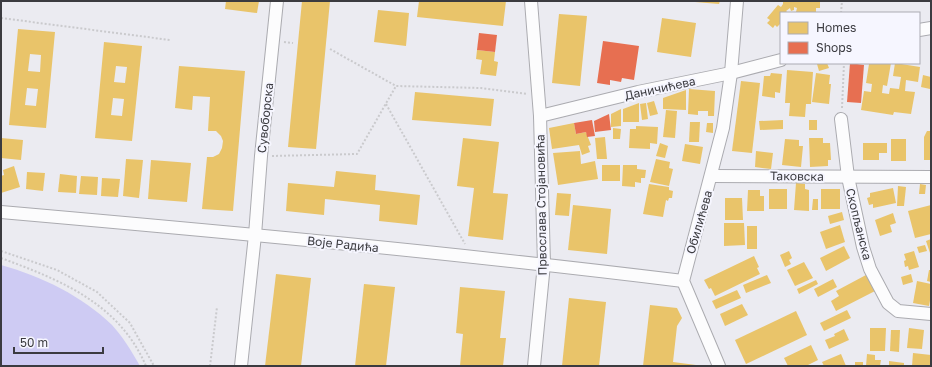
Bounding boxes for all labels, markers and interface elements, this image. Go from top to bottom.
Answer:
legend [780,12,920,64]
text: Homes [816,20,856,35]
text: Shops [816,40,852,55]
street label: Даничићева [623,73,697,103]
street label: Сувоборска [254,82,276,154]
street label: Првослава Стојановића [532,134,550,276]
street label: Таковска [770,168,824,184]
street label: Скопљанска [843,187,875,261]
street label: Обилићева [683,188,715,256]
street label: Воје Радића [306,233,380,255]
scale bar [14,329,103,355]
text: 50 m [20,335,48,350]

